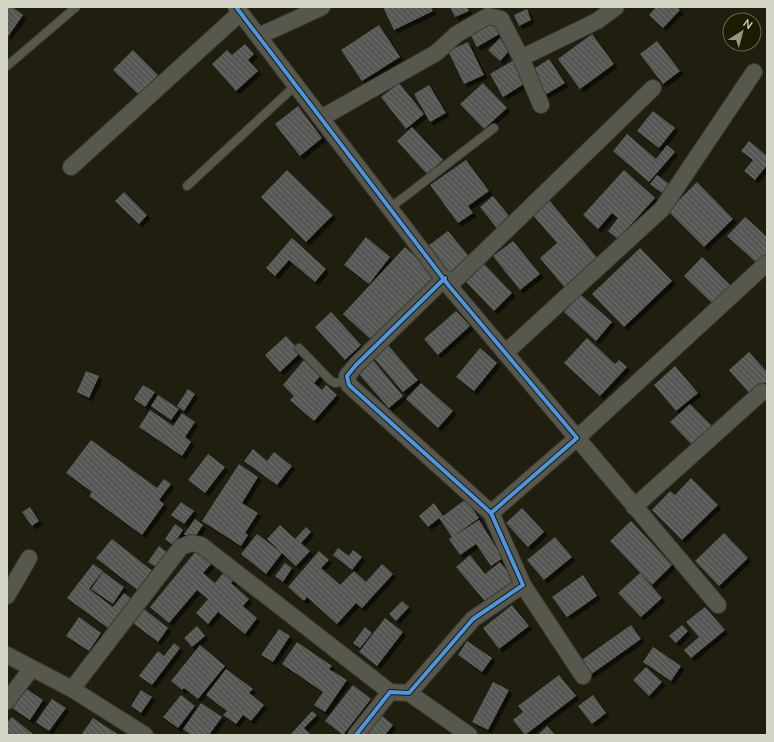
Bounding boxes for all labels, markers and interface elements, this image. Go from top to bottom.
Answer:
north arrow [722,12,762,52]
text: N [740,16,755,32]

